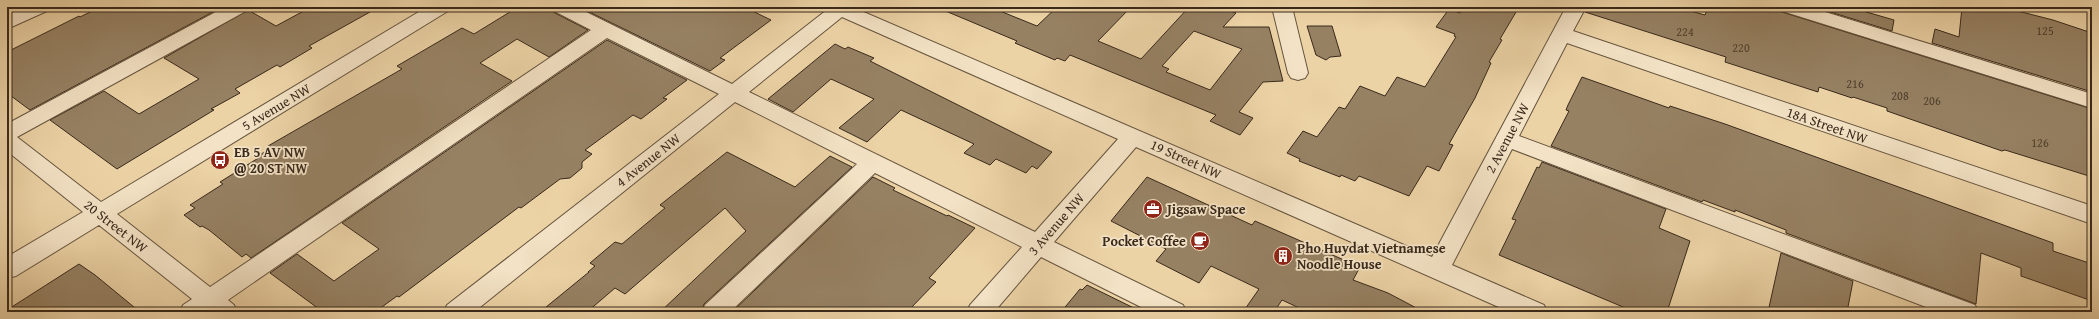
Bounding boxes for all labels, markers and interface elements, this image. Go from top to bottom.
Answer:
house number: 125 [2036,22,2054,39]
house number: 224 [1676,23,1694,40]
house number: 220 [1732,39,1750,56]
house number: 216 [1846,75,1864,92]
street label: 5 Avenue NW [238,79,314,135]
house number: 208 [1891,87,1909,104]
house number: 206 [1923,92,1941,109]
street label: 2 Avenue NW [1480,99,1534,177]
street label: 18A Street NW [1784,102,1870,148]
street label: 4 Avenue NW [612,128,685,192]
street label: 19 Street NW [1147,134,1225,184]
house number: 126 [2031,134,2049,151]
place label: EB 5 AV NW @ 20 ST NW [234,142,307,178]
bus stop icon: EB 5 AV NW @ 20 ST NW [209,149,231,171]
street label: 3 Avenue NW [1023,188,1089,260]
street label: 20 Street NW [80,195,152,257]
office icon: Jigsaw Space [1142,198,1164,220]
place label: Jigsaw Space [1165,199,1246,219]
cafe icon: Pocket Coffee [1189,230,1211,252]
place label: Pocket Coffee [1102,231,1186,251]
place label: Pho Huydat Vietnamese Noodle House [1297,238,1446,274]
building icon: Pho Huydat Vietnamese Noodle House [1272,245,1294,267]

